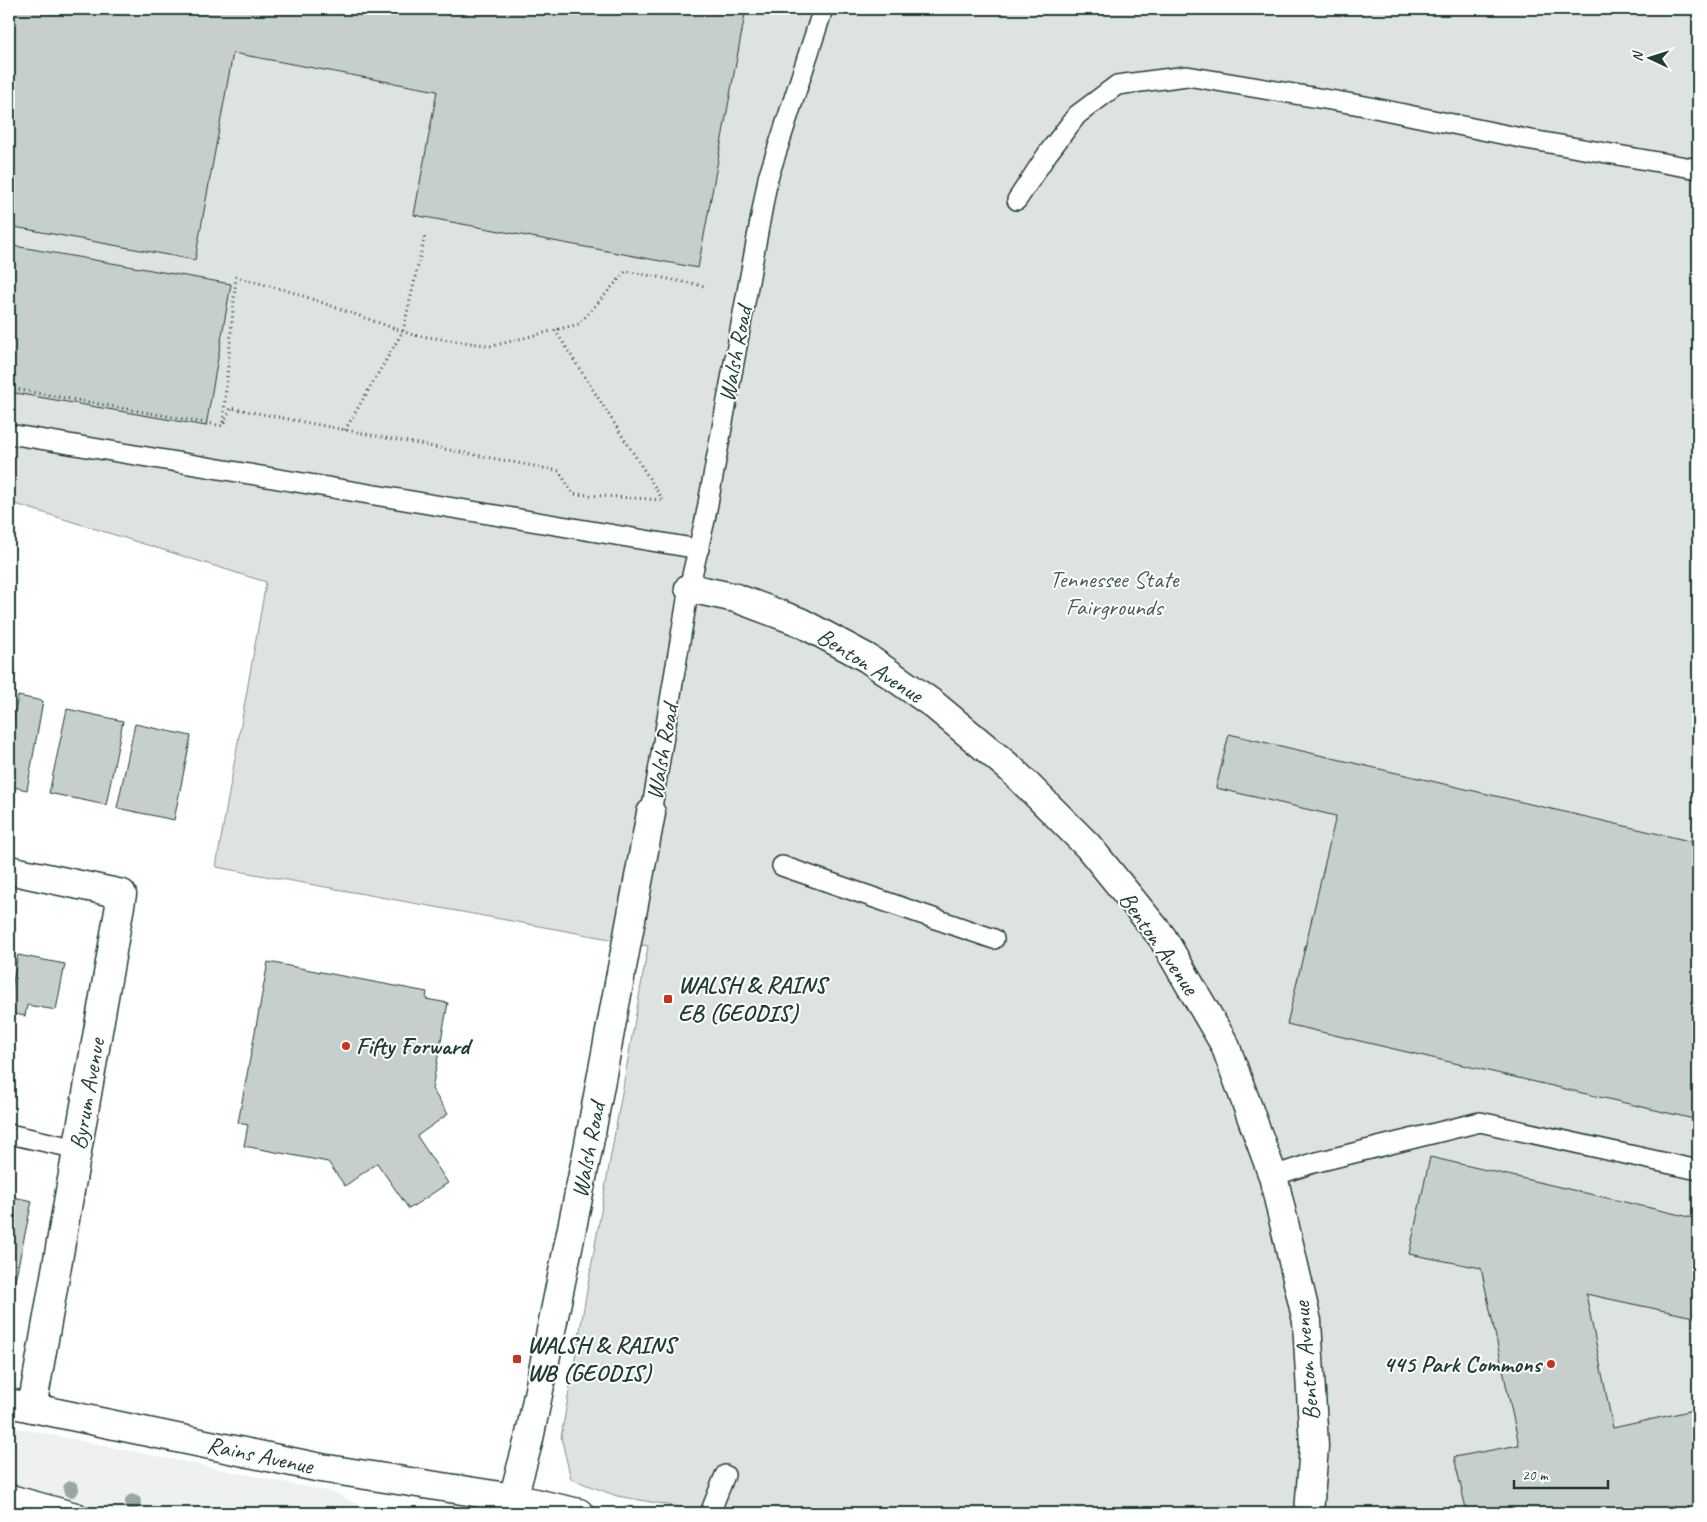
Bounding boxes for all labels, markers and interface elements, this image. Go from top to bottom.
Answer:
north arrow [1624,32,1674,82]
text: N [1629,50,1646,62]
street label: Walsh Road [711,300,760,404]
park label: Tennessee State Fairgrounds [1050,564,1181,622]
street label: Benton Avenue [811,621,930,710]
street label: Walsh Road [639,698,686,802]
street label: Benton Avenue [1113,886,1207,1002]
place label: WALSH & RAINS EB (GEODIS) [678,970,830,1028]
marker: WALSH & RAINS EB (GEODIS) [662,993,674,1005]
place label: Fifty Forward [356,1031,473,1061]
street label: Byrum Avenue [62,1034,112,1152]
marker: Fifty Forward [340,1040,352,1052]
street label: Walsh Road [564,1096,613,1200]
street label: Benton Avenue [1286,1298,1326,1422]
place label: WALSH & RAINS WB (GEODIS) [527,1330,679,1388]
place label: 445 Park Commons [1383,1349,1544,1379]
marker: WALSH & RAINS WB (GEODIS) [511,1353,523,1365]
marker: 445 Park Commons [1545,1358,1557,1370]
street label: Rains Avenue [204,1429,318,1481]
scale bar [1514,1457,1608,1489]
text: 20 m [1522,1466,1549,1485]

